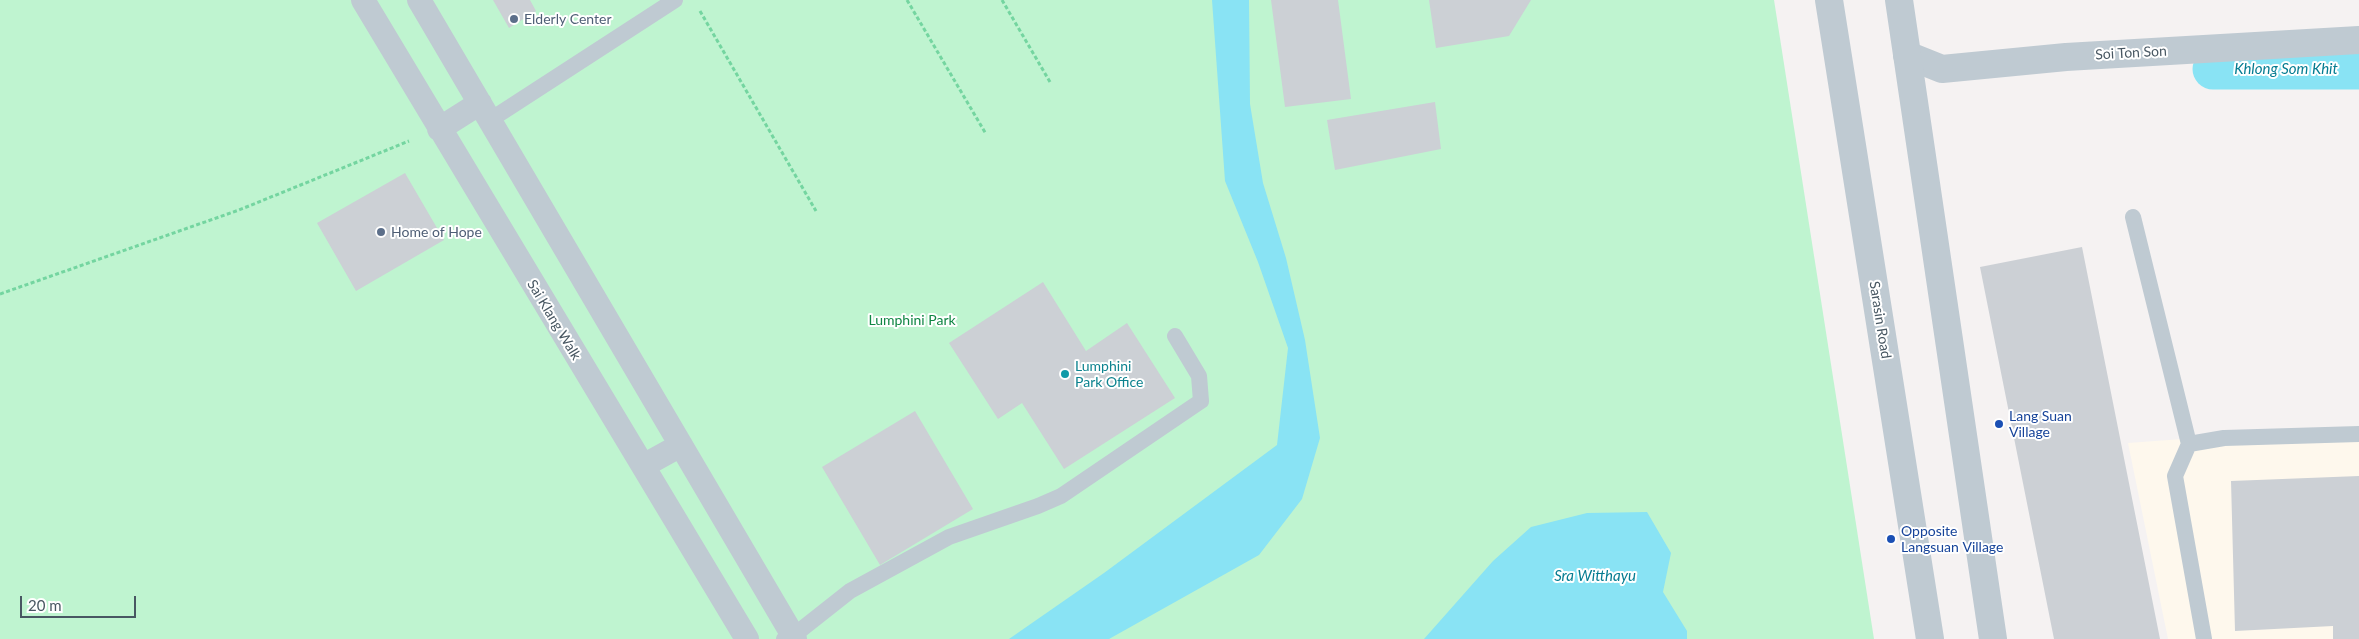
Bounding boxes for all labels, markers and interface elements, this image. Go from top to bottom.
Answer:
place label: Elderly Center [524,11,612,27]
marker: Elderly Center [508,13,520,25]
street label: Soi Ton Son [2095,43,2167,63]
water label: Khlong Som Khit [2234,60,2338,78]
place label: Home of Hope [391,224,482,240]
marker: Home of Hope [375,226,387,238]
street label: Sai Klang Walk [523,277,585,363]
street label: Sarasin Road [1866,280,1894,360]
park label: Lumphini Park [868,312,956,328]
place label: Lumphini Park Office [1075,358,1143,391]
marker: Lumphini Park Office [1059,368,1071,380]
place label: Lang Suan Village [2009,408,2072,441]
marker: Lang Suan Village [1993,418,2005,430]
place label: Opposite Langsuan Village [1901,523,2003,556]
marker: Opposite Langsuan Village [1885,533,1897,545]
water label: Sra Witthayu [1554,567,1636,585]
scale bar [22,586,139,618]
text: 20 m [28,596,62,614]

